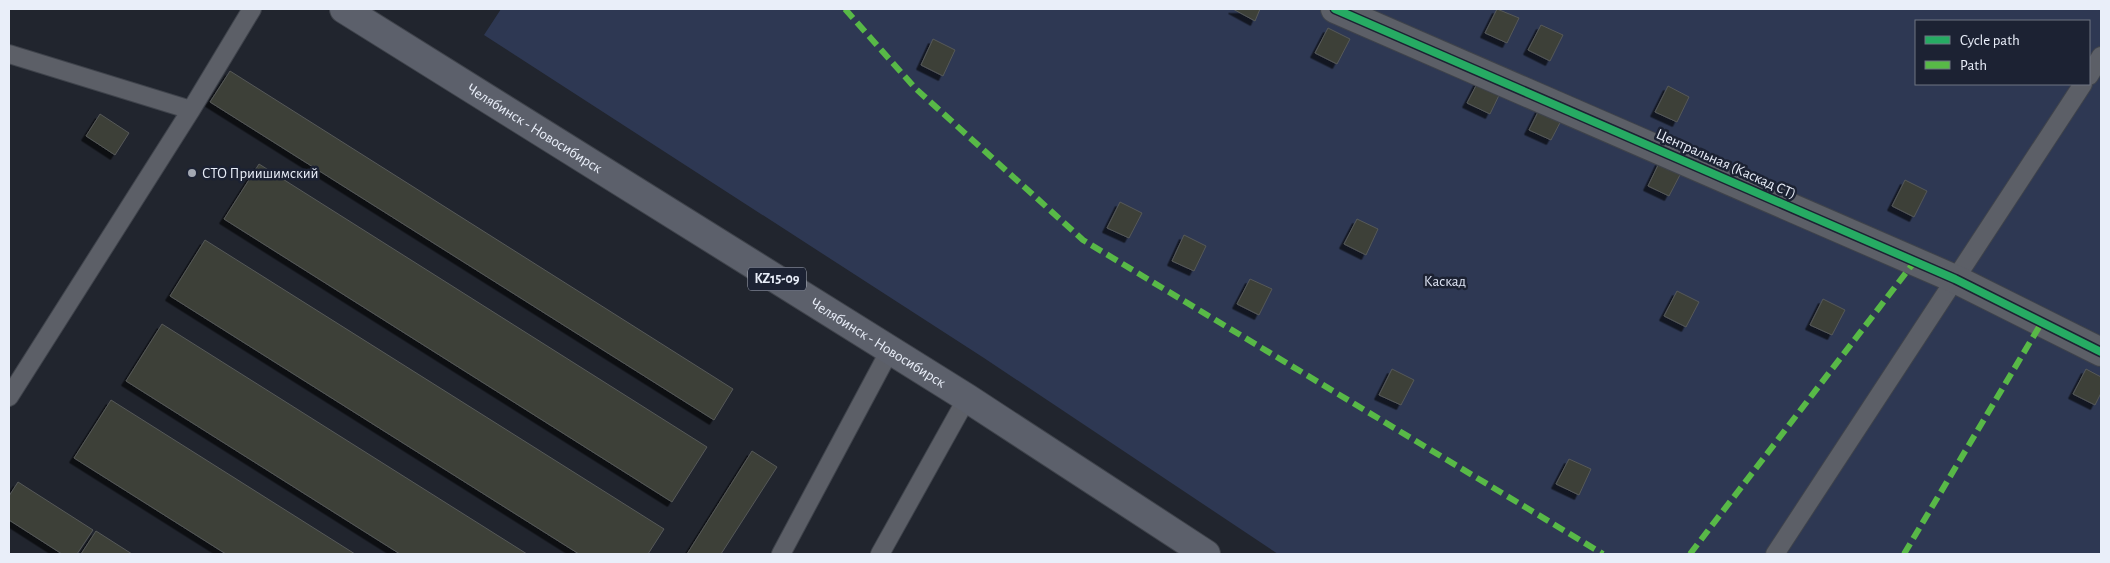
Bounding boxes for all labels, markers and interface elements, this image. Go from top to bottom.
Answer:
legend [1915,20,2090,85]
text: Cycle path [1960,33,2020,48]
text: Path [1960,58,1987,73]
street label: Челябинск - Новосибирск [465,81,605,176]
street label: Центральная (Каскад СТ) [1654,126,1798,202]
place label: СТО Приишимский [202,166,319,181]
marker: СТО Приишимский [186,167,198,179]
road number: KZ15-09 [748,268,806,290]
park label: Каскад [1424,274,1466,289]
street label: Челябинск - Новосибирск [808,295,949,390]

